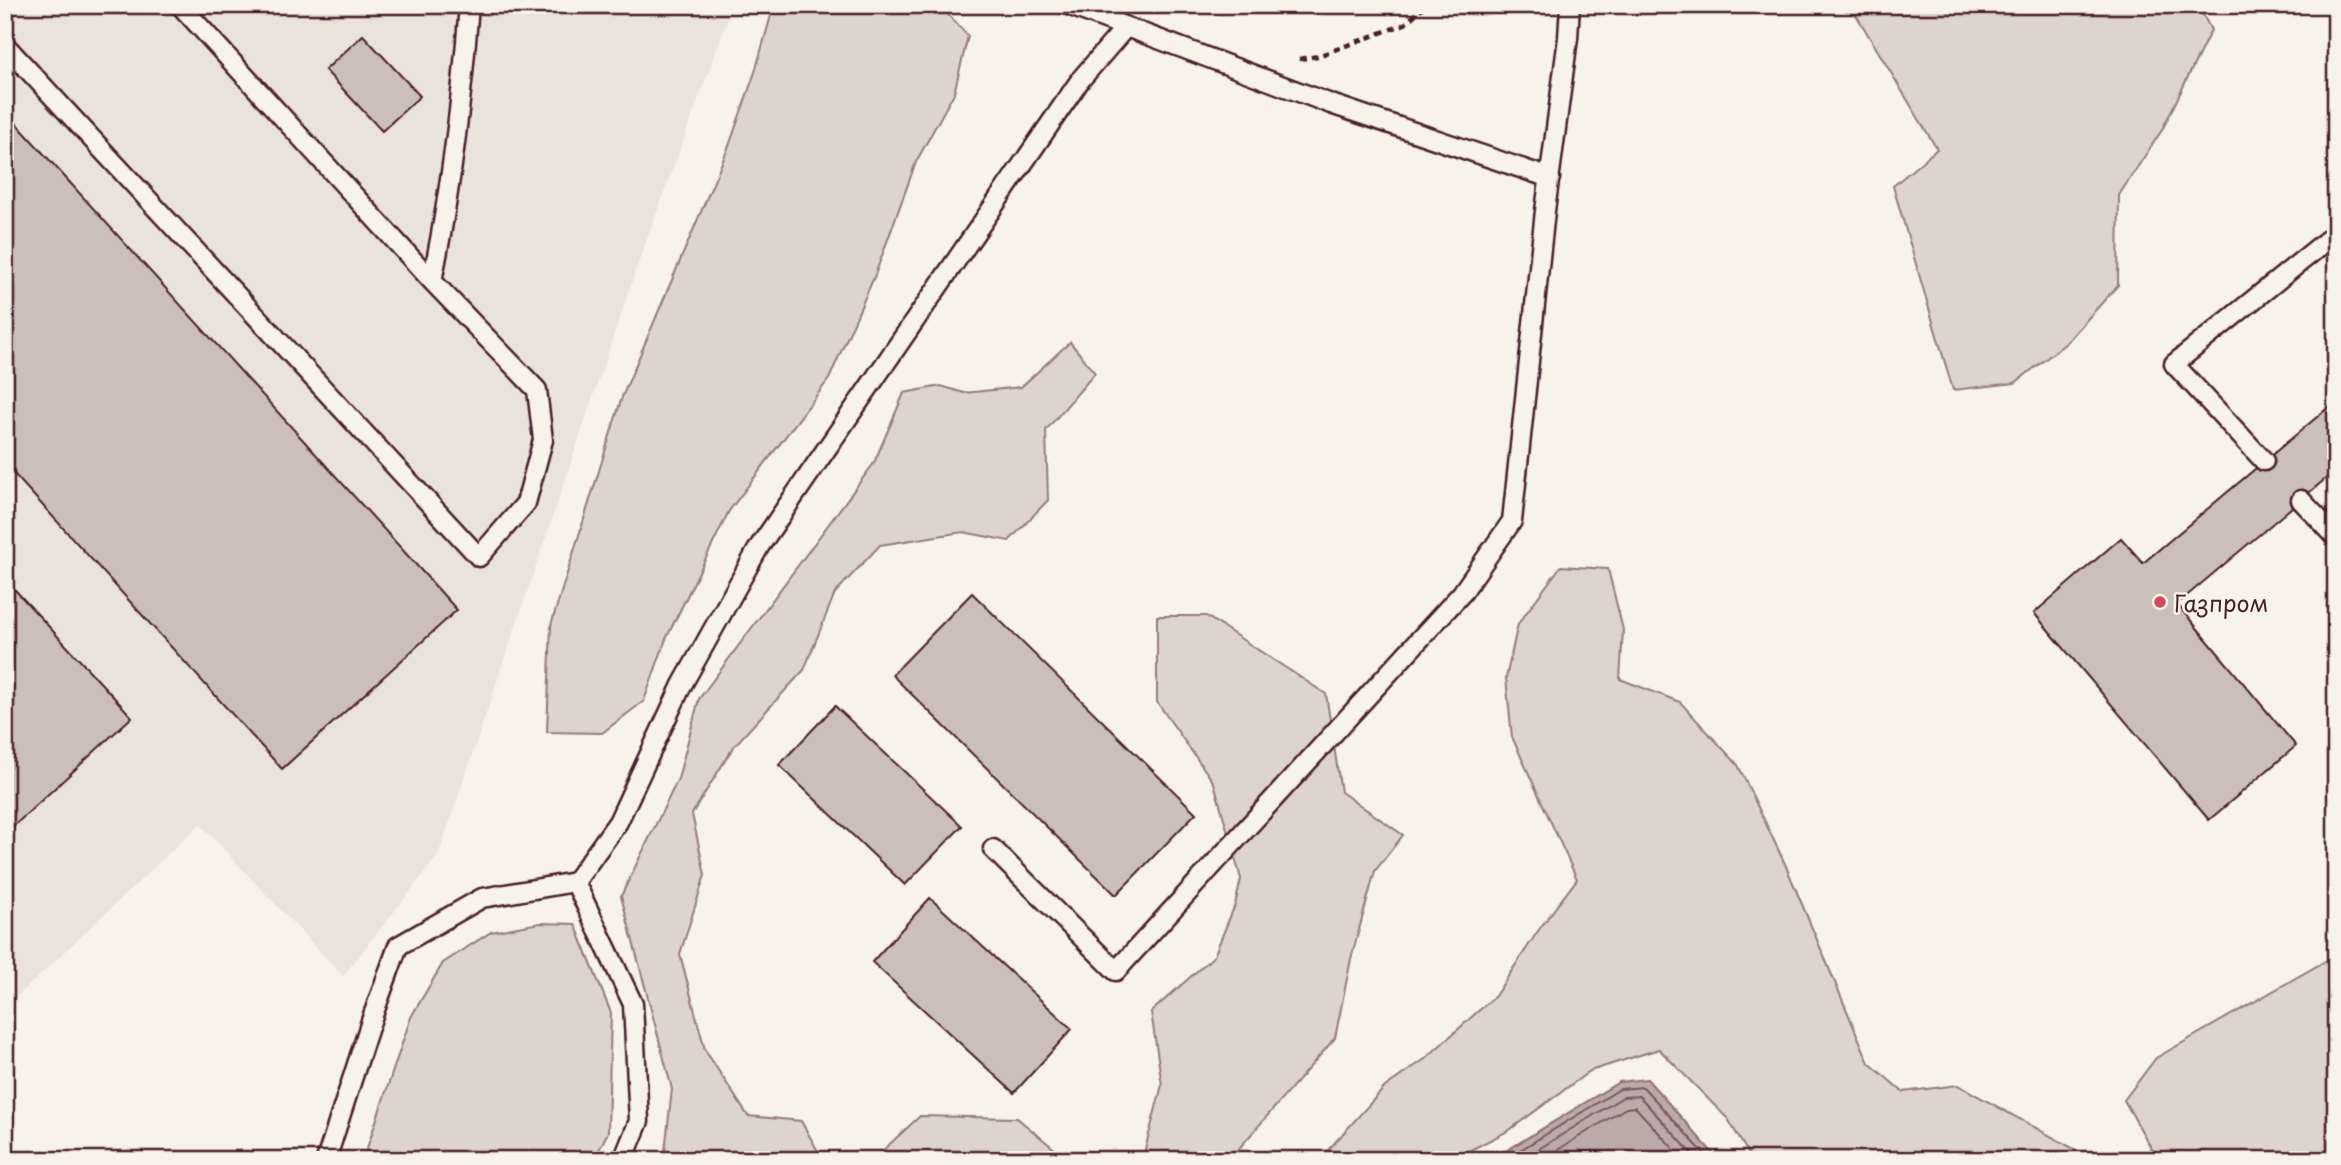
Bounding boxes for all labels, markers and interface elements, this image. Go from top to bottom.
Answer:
place label: Газпром [2174,585,2268,620]
marker: Газпром [2152,594,2168,610]

